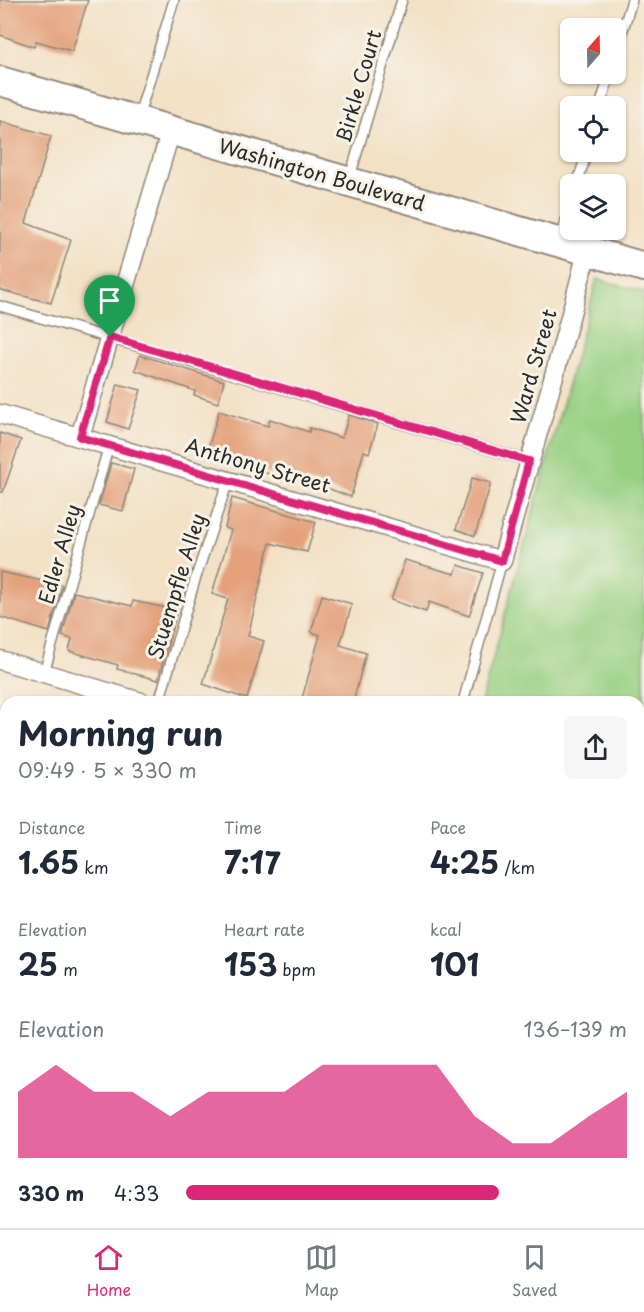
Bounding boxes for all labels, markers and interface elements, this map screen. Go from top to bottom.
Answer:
north arrow [560,18,626,84]
map controls [560,18,626,240]
street label: Birkle Court [328,26,388,146]
button: locate [560,96,626,162]
street label: Washington Boulevard [215,130,429,218]
button: layers [560,174,626,240]
pin [84,275,135,337]
icon: arrive [93,284,126,317]
street label: Ward Street [502,305,564,427]
street label: Anthony Street [182,430,334,500]
street label: Edler Alley [30,501,88,607]
street label: Stuempfle Alley [140,509,212,663]
text: Morning run [18,707,223,757]
button: share [564,716,627,779]
text: 09:49 · 5 × 330 m [18,755,197,785]
text: Distance [18,815,85,839]
text: Time [224,815,262,839]
text: Pace [430,815,466,839]
text: 1.65 [18,839,79,884]
text: 7:17 [224,839,280,884]
text: 4:25 [430,839,499,884]
text: km [79,855,108,879]
text: /km [499,855,535,879]
text: Elevation [18,917,87,941]
text: Heart rate [224,917,305,941]
text: kcal [430,917,462,941]
text: 25 [18,941,58,986]
text: 153 [224,941,277,986]
text: 101 [430,941,479,986]
text: m [58,957,78,981]
text: bpm [277,957,316,981]
text: Elevation [18,1014,104,1044]
text: 136–139 m [523,1014,627,1044]
text: 330 m [18,1178,84,1208]
text: 4:33 [114,1178,159,1208]
tab: Home [87,1241,131,1301]
tab: Map [304,1241,339,1301]
tab: Saved [512,1241,557,1301]

